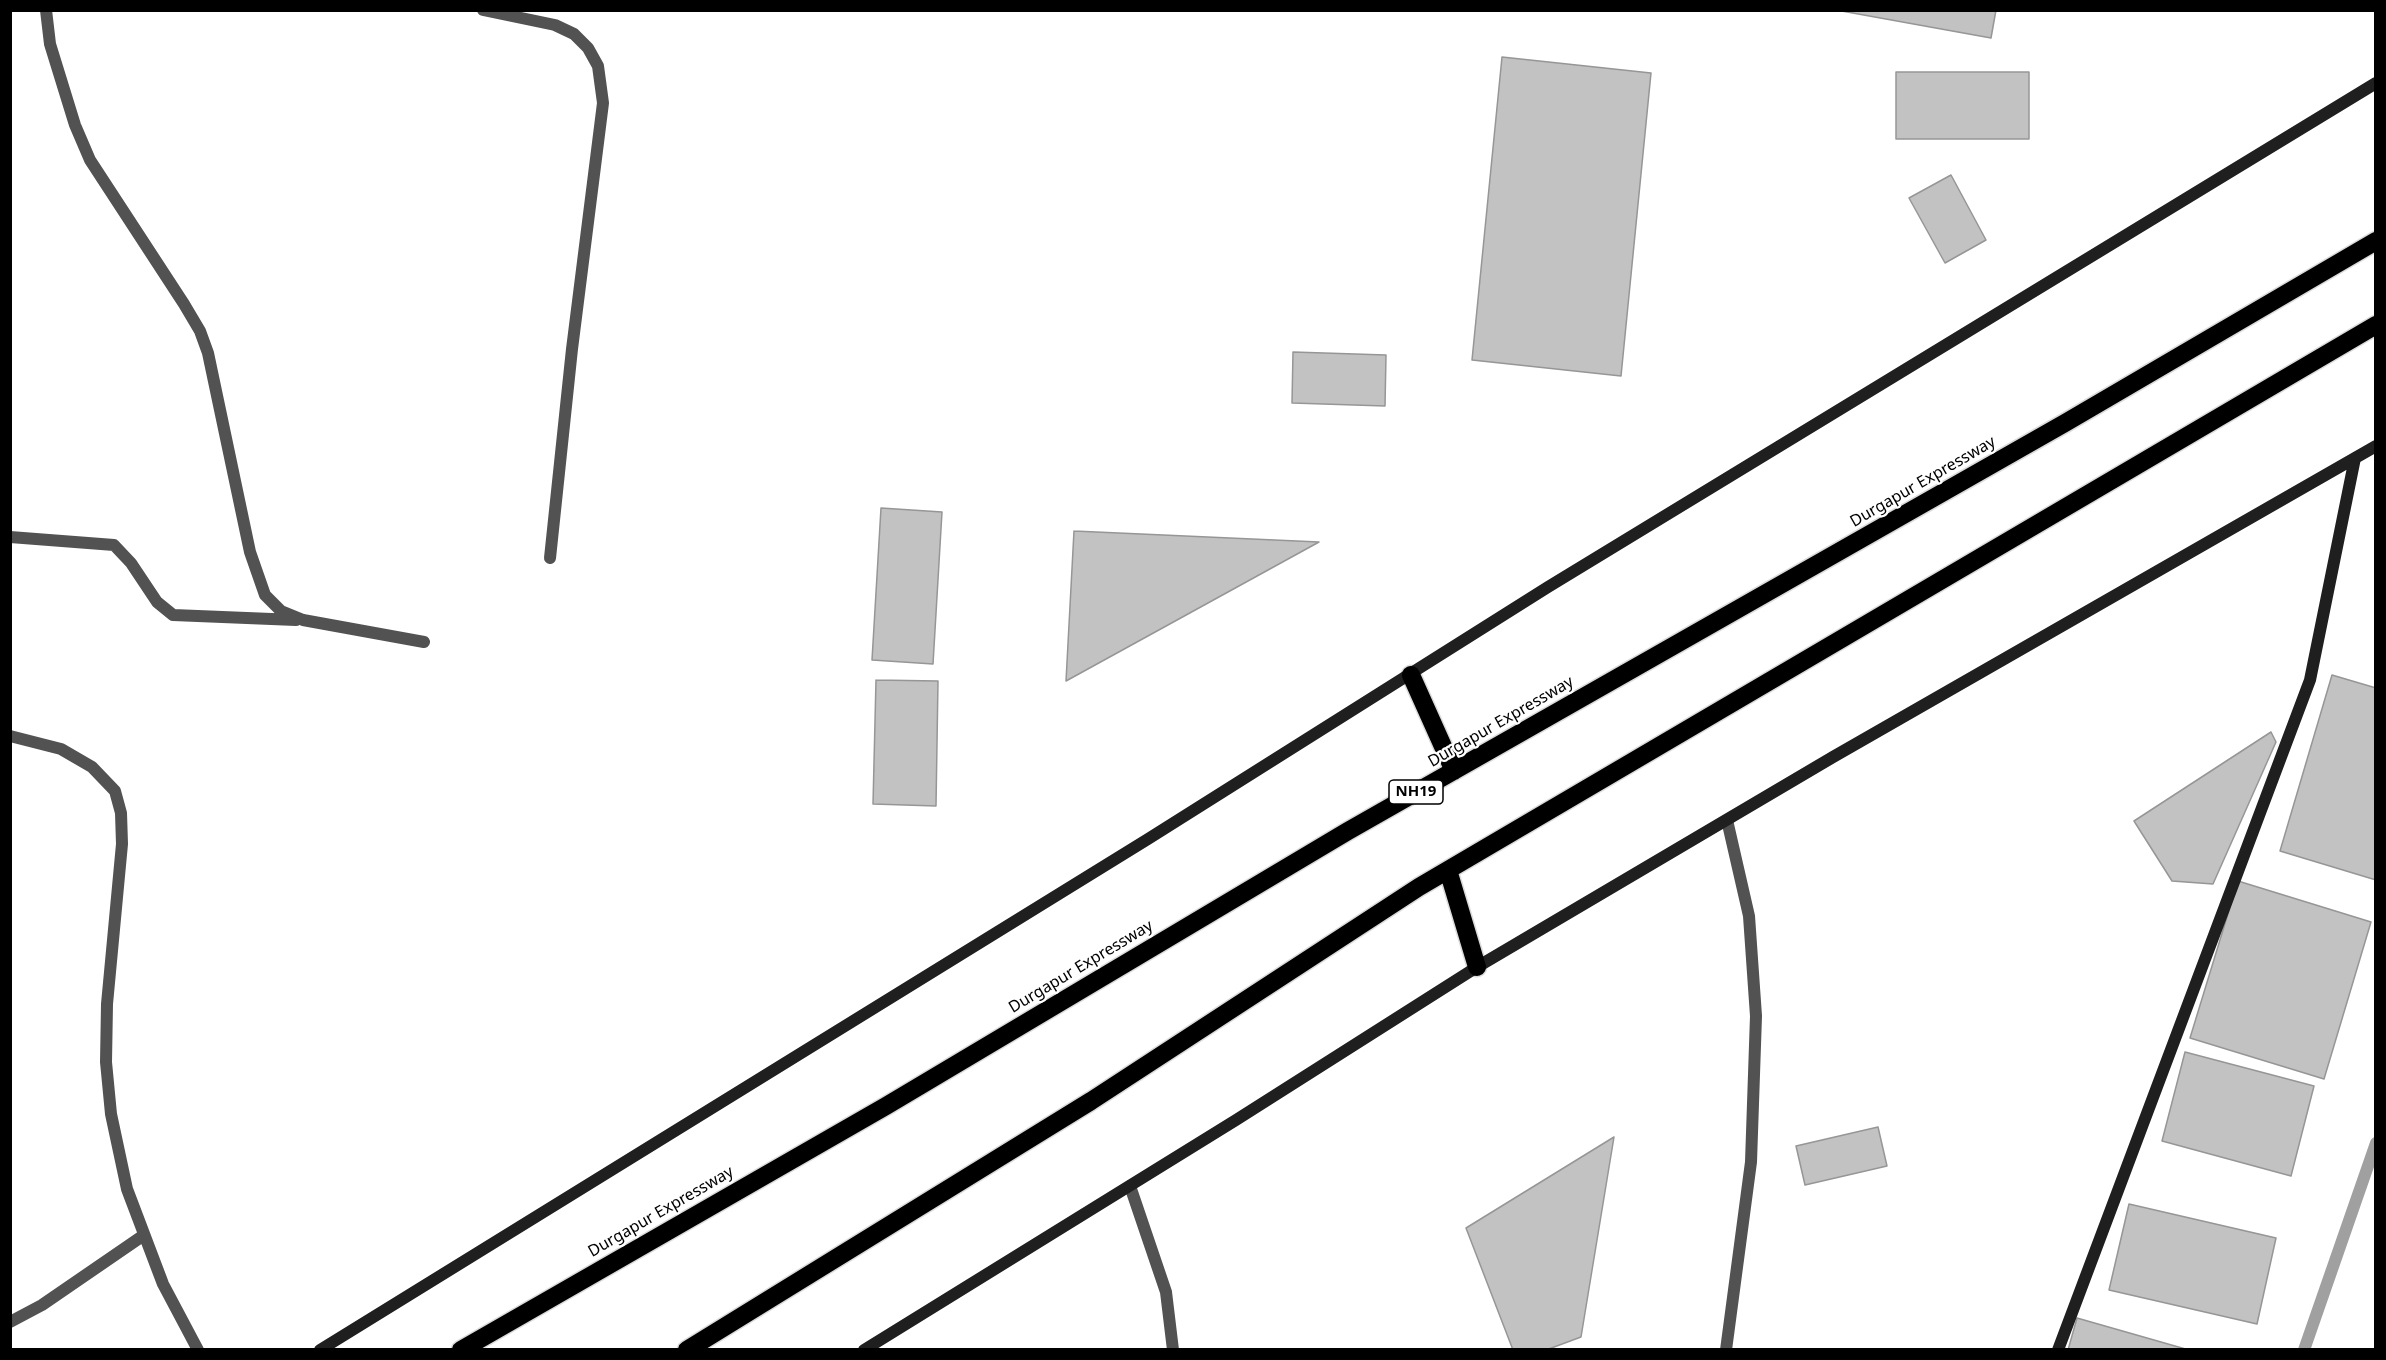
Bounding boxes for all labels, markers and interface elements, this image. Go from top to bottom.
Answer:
street label: Durgapur Expressway [1847,432,1999,532]
street label: Durgapur Expressway [1425,672,1577,772]
road number: NH19 [1389,780,1443,804]
street label: Durgapur Expressway [1005,916,1157,1018]
street label: Durgapur Expressway [585,1162,737,1262]

